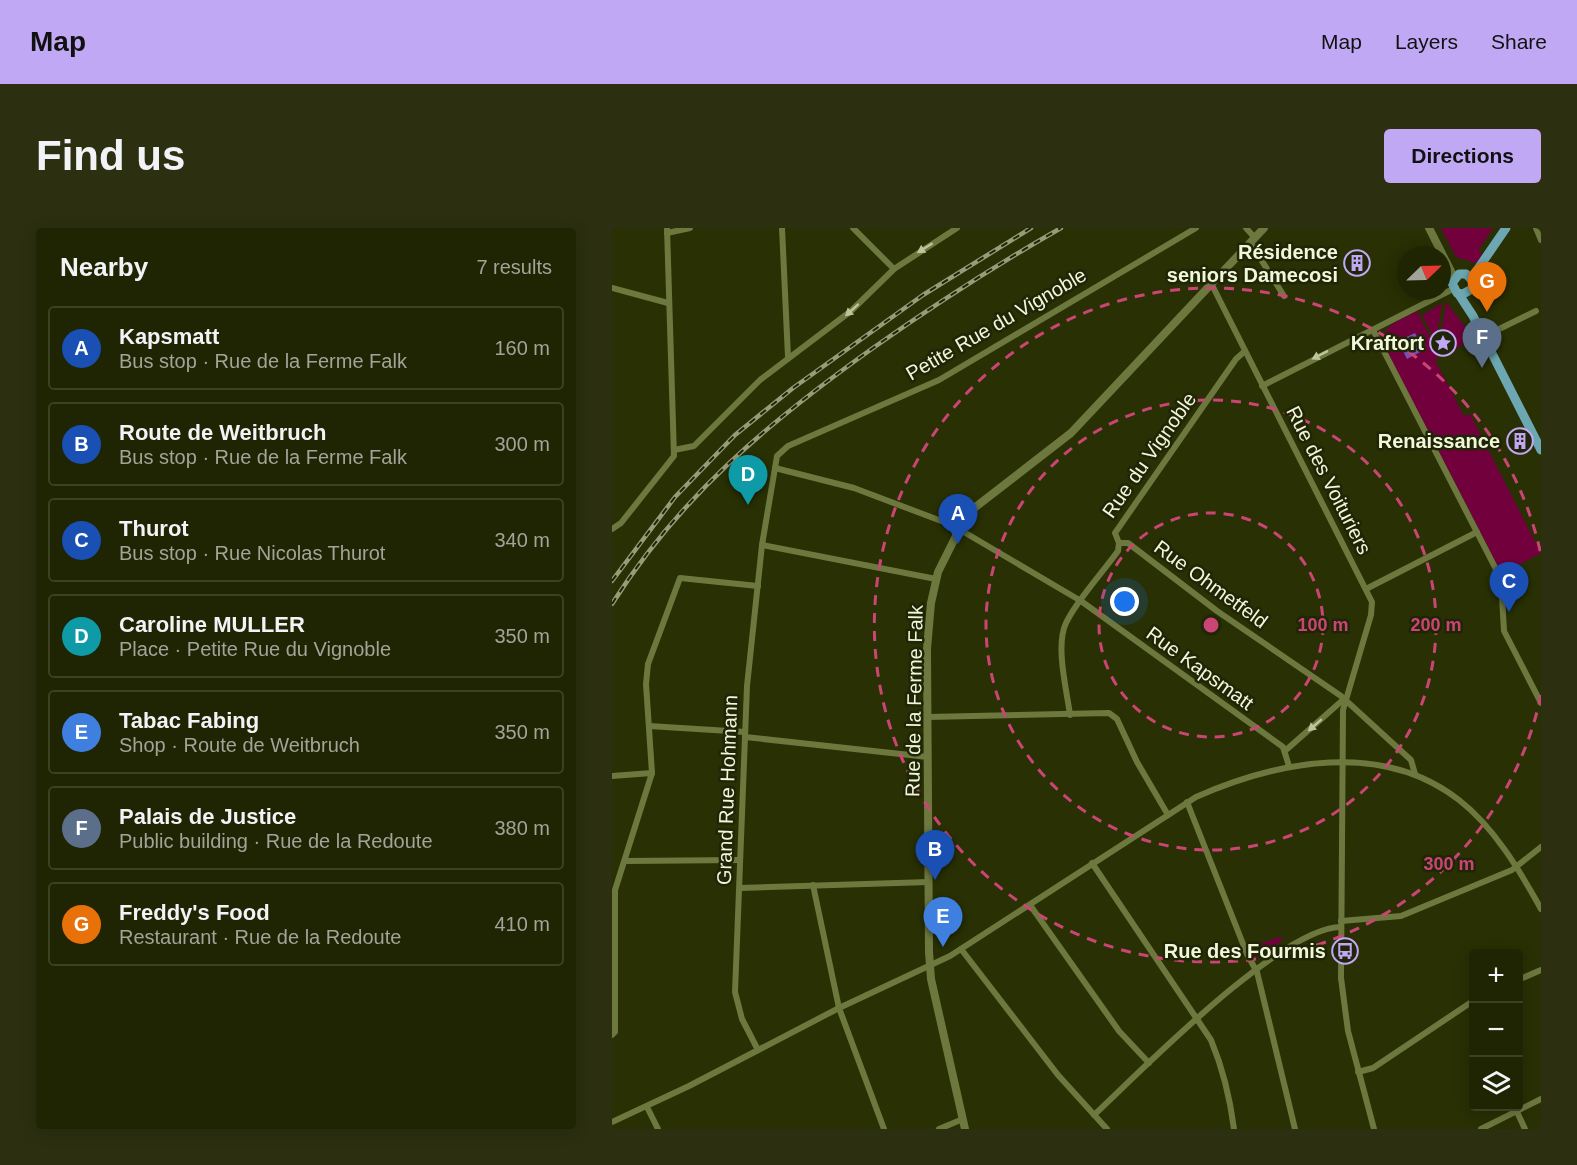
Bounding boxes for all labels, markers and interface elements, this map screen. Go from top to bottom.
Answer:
text: Map [30,26,86,57]
text: Map [1321,30,1362,53]
text: Layers [1395,30,1458,53]
text: Share [1491,30,1547,53]
button: Directions [1384,129,1541,183]
text: Find us [36,132,185,179]
place label: Résidence seniors Damecosi [1167,241,1338,286]
one-way arrow [917,242,933,253]
north arrow [1397,246,1451,300]
building icon: Résidence seniors Damecosi [1342,248,1372,278]
text: Nearby [60,252,148,282]
text: 7 results [476,256,552,278]
pin: G [1468,262,1506,312]
street label: Petite Rue du Vignoble [902,263,1090,385]
one-way arrow [845,303,860,316]
pin: F [1462,318,1502,368]
text: Kapsmatt [119,324,219,349]
place icon: Kraftort [1428,328,1458,358]
place label: Kraftort [1351,332,1424,354]
text: A [74,337,89,359]
text: 160 m [494,337,550,359]
text: Bus stop · Rue de la Ferme Falk [119,350,407,372]
one-way arrow [1311,350,1329,360]
street label: Rue du Vignoble [1098,388,1200,522]
street label: Rue des Voituriers [1282,402,1376,558]
text: Route de Weitbruch [119,420,326,445]
building icon: Renaissance [1505,426,1535,456]
place label: Renaissance [1378,430,1500,452]
text: B [74,433,89,455]
text: 300 m [494,433,550,455]
text: Bus stop · Rue de la Ferme Falk [119,446,407,468]
pin: D [728,456,768,505]
pin: A [938,494,978,544]
text: Thurot [119,516,189,541]
text: C [74,529,89,551]
text: 340 m [494,529,550,551]
street label: Rue Ohmetfeld [1150,536,1272,632]
text: Bus stop · Rue Nicolas Thurot [119,542,385,564]
pin: C [1490,562,1528,612]
your location [1110,587,1139,616]
street label: Rue de la Ferme Falk [901,604,927,797]
text: Caroline MULLER [119,612,305,637]
centre of rings [1201,615,1221,635]
text: 100 m [1297,615,1349,635]
text: 200 m [1410,615,1462,635]
street label: Rue Kapsmatt [1142,622,1258,714]
text: D [74,625,89,647]
text: 350 m [494,625,550,647]
text: Place · Petite Rue du Vignoble [119,638,391,660]
street label: Grand Rue Hohmann [713,695,741,885]
text: Tabac Fabing [119,708,259,733]
one-way arrow [1308,718,1323,731]
text: E [75,721,88,743]
text: 350 m [494,721,550,743]
text: Shop · Route de Weitbruch [119,734,360,756]
text: Palais de Justice [119,804,296,829]
text: F [75,817,88,839]
text: 380 m [494,817,550,839]
text: Public building · Rue de la Redoute [119,830,433,852]
pin: B [916,830,954,880]
text: 300 m [1423,854,1475,874]
pin: E [924,898,962,947]
text: Freddy's Food [119,900,270,925]
text: G [74,913,89,935]
text: 410 m [494,913,550,935]
text: Restaurant · Rue de la Redoute [119,926,401,948]
bus stop icon: Rue des Fourmis [1330,936,1360,966]
place label: Rue des Fourmis [1164,940,1326,962]
map controls [1469,949,1523,1111]
button: + [1469,949,1523,1003]
button: − [1469,1003,1523,1057]
button: layers [1469,1057,1523,1111]

